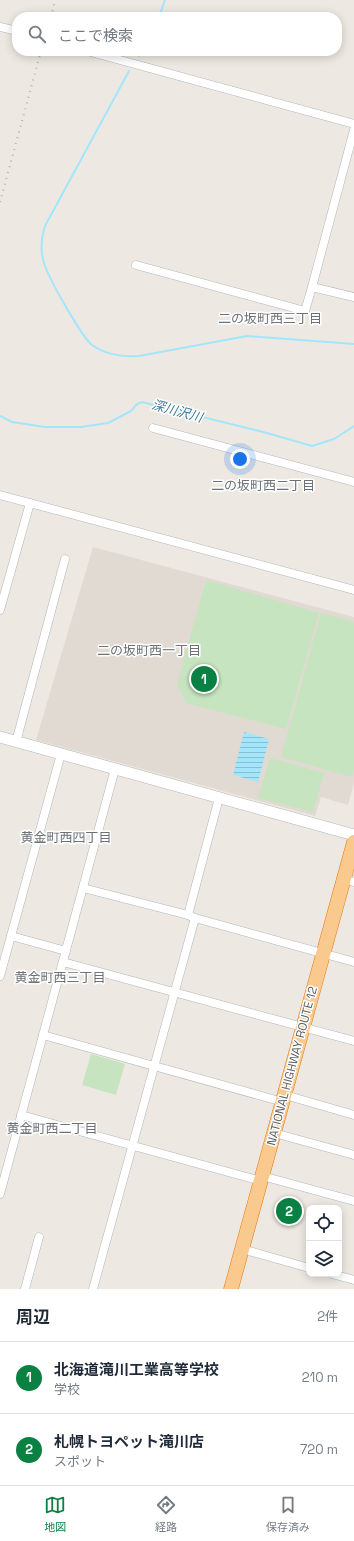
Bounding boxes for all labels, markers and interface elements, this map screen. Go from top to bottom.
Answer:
search box [12,12,342,56]
icon: search [26,23,48,45]
text: ここで検索 [58,26,133,45]
district label: 二の坂町西三丁目 [218,310,322,327]
water label: 深川沢川 [150,396,206,426]
your location [230,449,250,469]
district label: 二の坂町西二丁目 [211,477,315,494]
district label: 二の坂町西一丁目 [97,642,201,659]
pin: 1 [191,664,217,694]
district label: 黄金町西四丁目 [20,829,112,846]
district label: 黄金町西三丁目 [14,969,106,986]
street label: NATIONAL HIGHWAY ROUTE 12 [263,985,321,1147]
district label: 黄金町西二丁目 [6,1120,98,1137]
pin: 2 [276,1196,302,1226]
map controls [306,1205,342,1277]
button: locate [306,1205,342,1241]
button: layers [306,1241,342,1277]
text: 周辺 [16,1306,50,1328]
text: 2件 [317,1308,338,1325]
text: 北海道滝川工業高等学校 [54,1360,219,1379]
text: 1 [26,1369,32,1386]
text: 210 m [302,1369,338,1386]
text: 学校 [54,1381,80,1398]
text: 札幌トヨペット滝川店 [54,1432,204,1451]
text: 2 [25,1441,33,1458]
text: 720 m [300,1441,338,1458]
text: スポット [54,1453,106,1470]
tab: 地図 [44,1494,66,1534]
tab: 経路 [155,1494,177,1534]
tab: 保存済み [266,1494,310,1534]

